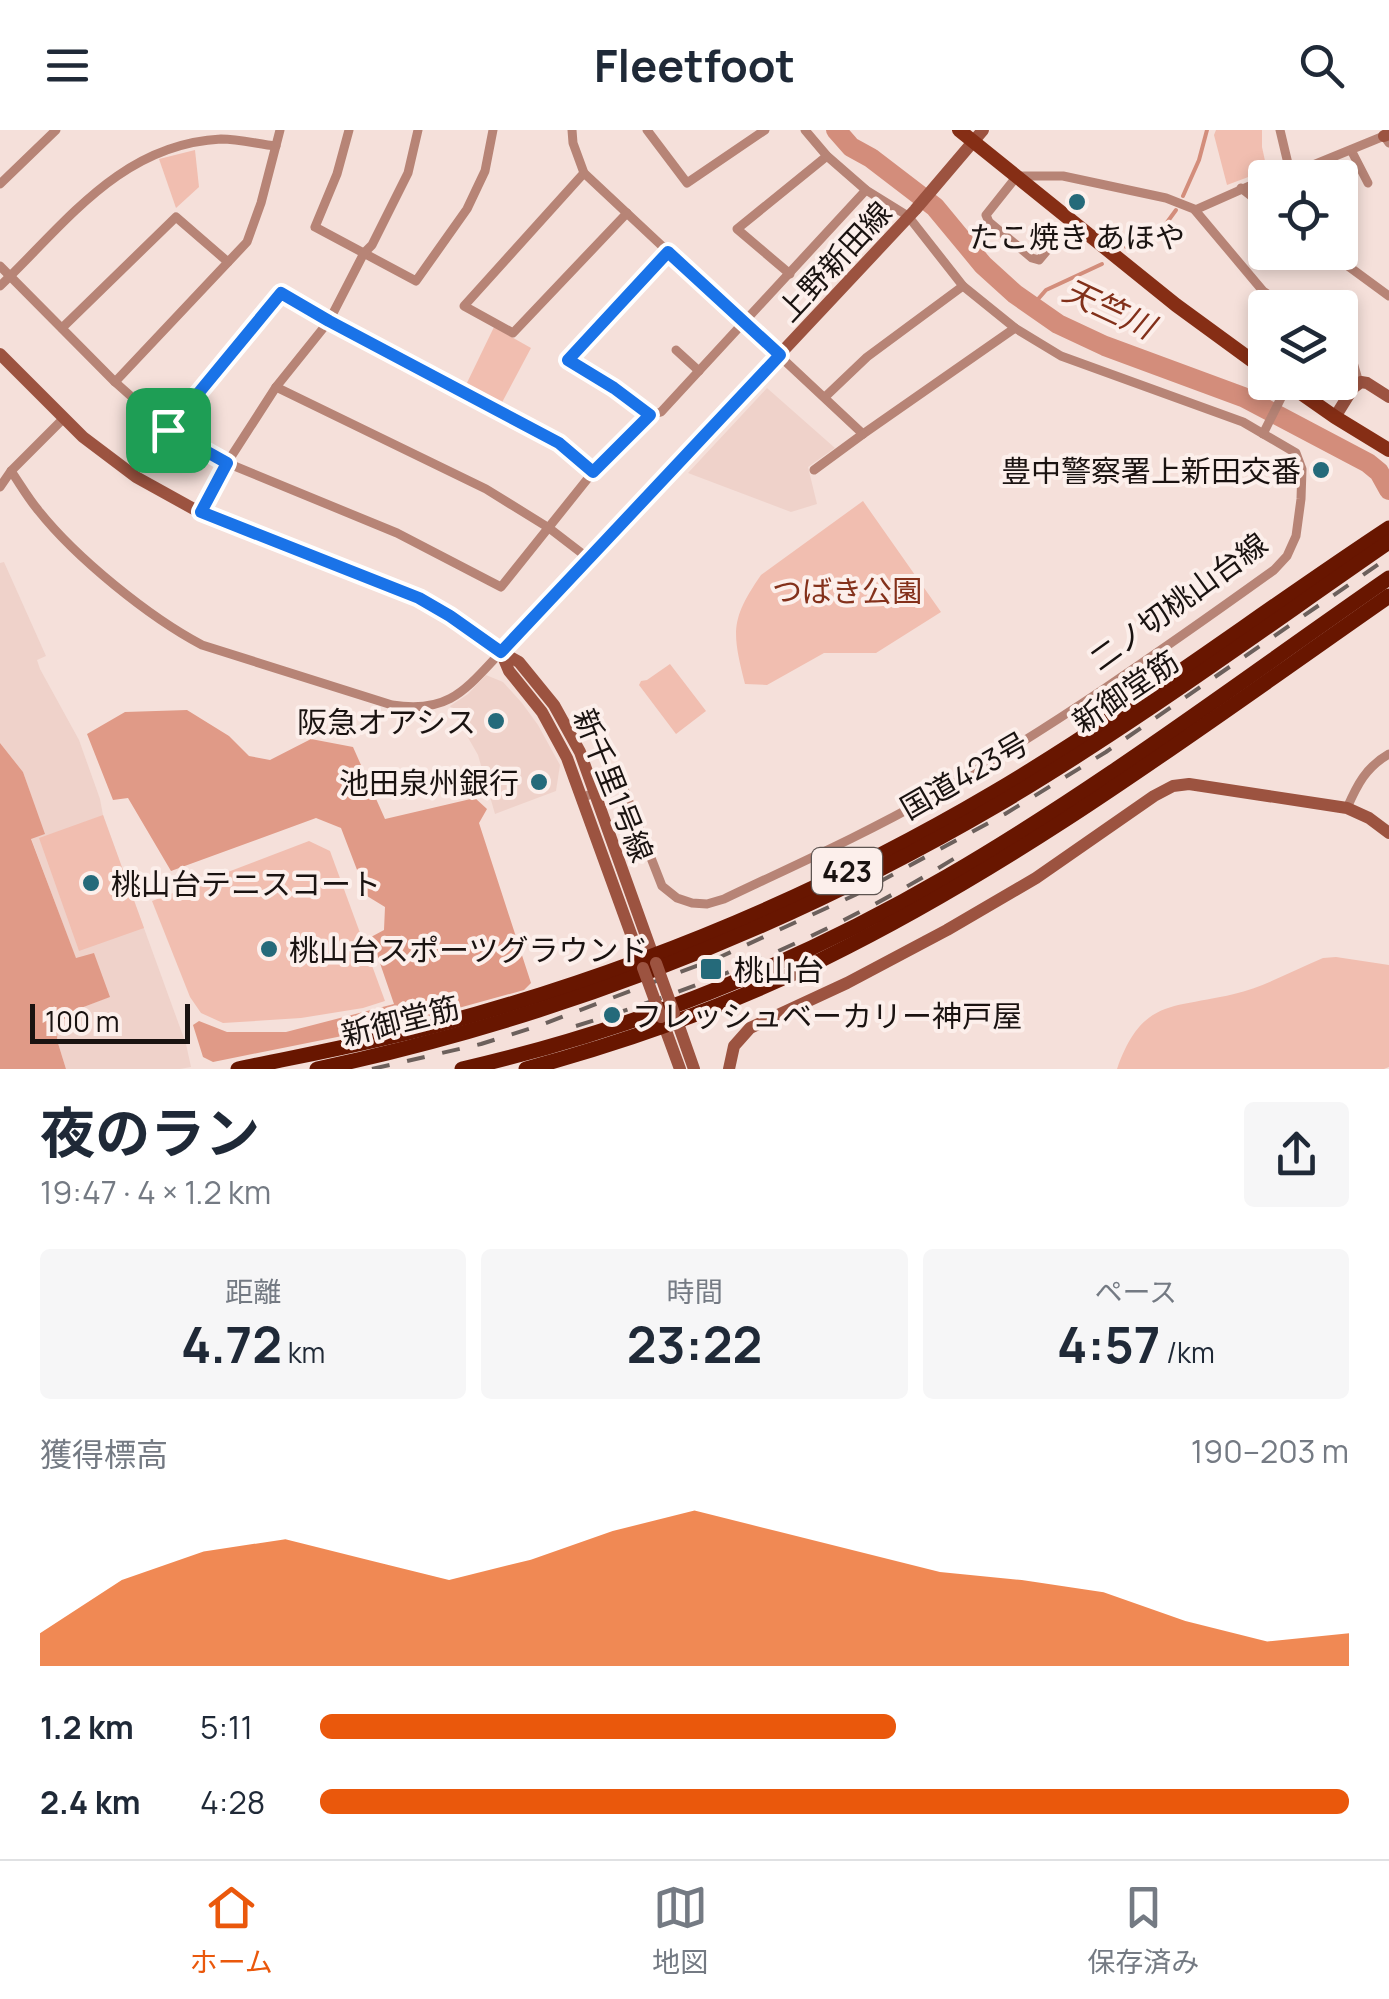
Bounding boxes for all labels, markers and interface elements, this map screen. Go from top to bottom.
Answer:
text: Fleetfoot [594,34,795,96]
icon: menu [40,38,95,93]
icon: search [1294,38,1349,93]
map controls [1248,160,1358,400]
button: locate [1248,160,1358,270]
marker: たこ焼き あほや [1066,191,1088,213]
street label: 上野新田線 [768,192,900,330]
place label: たこ焼き あほや [969,216,1185,257]
water label: 天竺川 [1056,268,1165,349]
button: layers [1248,290,1358,400]
pin [126,388,211,473]
icon: arrive [141,403,196,458]
place label: 豊中警察署上新田交番 [1001,450,1301,491]
marker: 豊中警察署上新田交番 [1310,459,1332,481]
street label: 二ノ切桃山台線 [1081,523,1275,679]
park label: つばき公園 [772,570,922,611]
street label: 新御堂筋 [1064,640,1186,742]
place label: 阪急オアシス [297,701,476,742]
street label: 新千里1号線 [565,702,663,868]
marker: 阪急オアシス [485,710,507,732]
street label: 国道423号 [893,722,1035,828]
place label: 池田泉州銀行 [339,762,519,803]
marker: 池田泉州銀行 [528,771,550,793]
road number: 423 [812,848,882,894]
place label: 桃山台テニスコート [111,863,381,904]
marker: 桃山台テニスコート [80,872,102,894]
place label: 桃山台スポーツグラウンド [289,929,648,970]
marker: 桃山台スポーツグラウンド [258,938,280,960]
place label: 桃山台 [734,949,824,990]
marker: 桃山台 [698,956,724,982]
street label: 新御堂筋 [337,986,463,1054]
place label: フレッシュベーカリー神戸屋 [632,995,1022,1036]
scale bar [30,999,190,1044]
text: 100 m [45,1002,119,1040]
marker: フレッシュベーカリー神戸屋 [601,1004,623,1026]
text: 夜のラン [40,1094,260,1170]
button: share [1244,1102,1349,1207]
text: 19:47 · 4 × 1.2 km [40,1170,271,1214]
text: 距離 [225,1272,281,1310]
text: 時間 [666,1272,723,1310]
text: ペース [1095,1272,1177,1310]
text: 4.72 [181,1310,282,1378]
text: 23:22 [627,1310,762,1378]
text: 4:57 [1057,1310,1161,1378]
text: km [282,1333,325,1371]
text: /km [1161,1333,1215,1371]
text: 190–203 m [1191,1429,1349,1473]
text: 獲得標高 [40,1432,168,1476]
text: 1.2 km [40,1705,134,1749]
text: 5:11 [200,1705,253,1749]
text: 2.4 km [40,1780,141,1824]
text: 4:28 [200,1780,265,1824]
tab: ホーム [190,1880,273,1980]
tab: 地図 [652,1880,708,1980]
tab: 保存済み [1087,1880,1199,1980]

